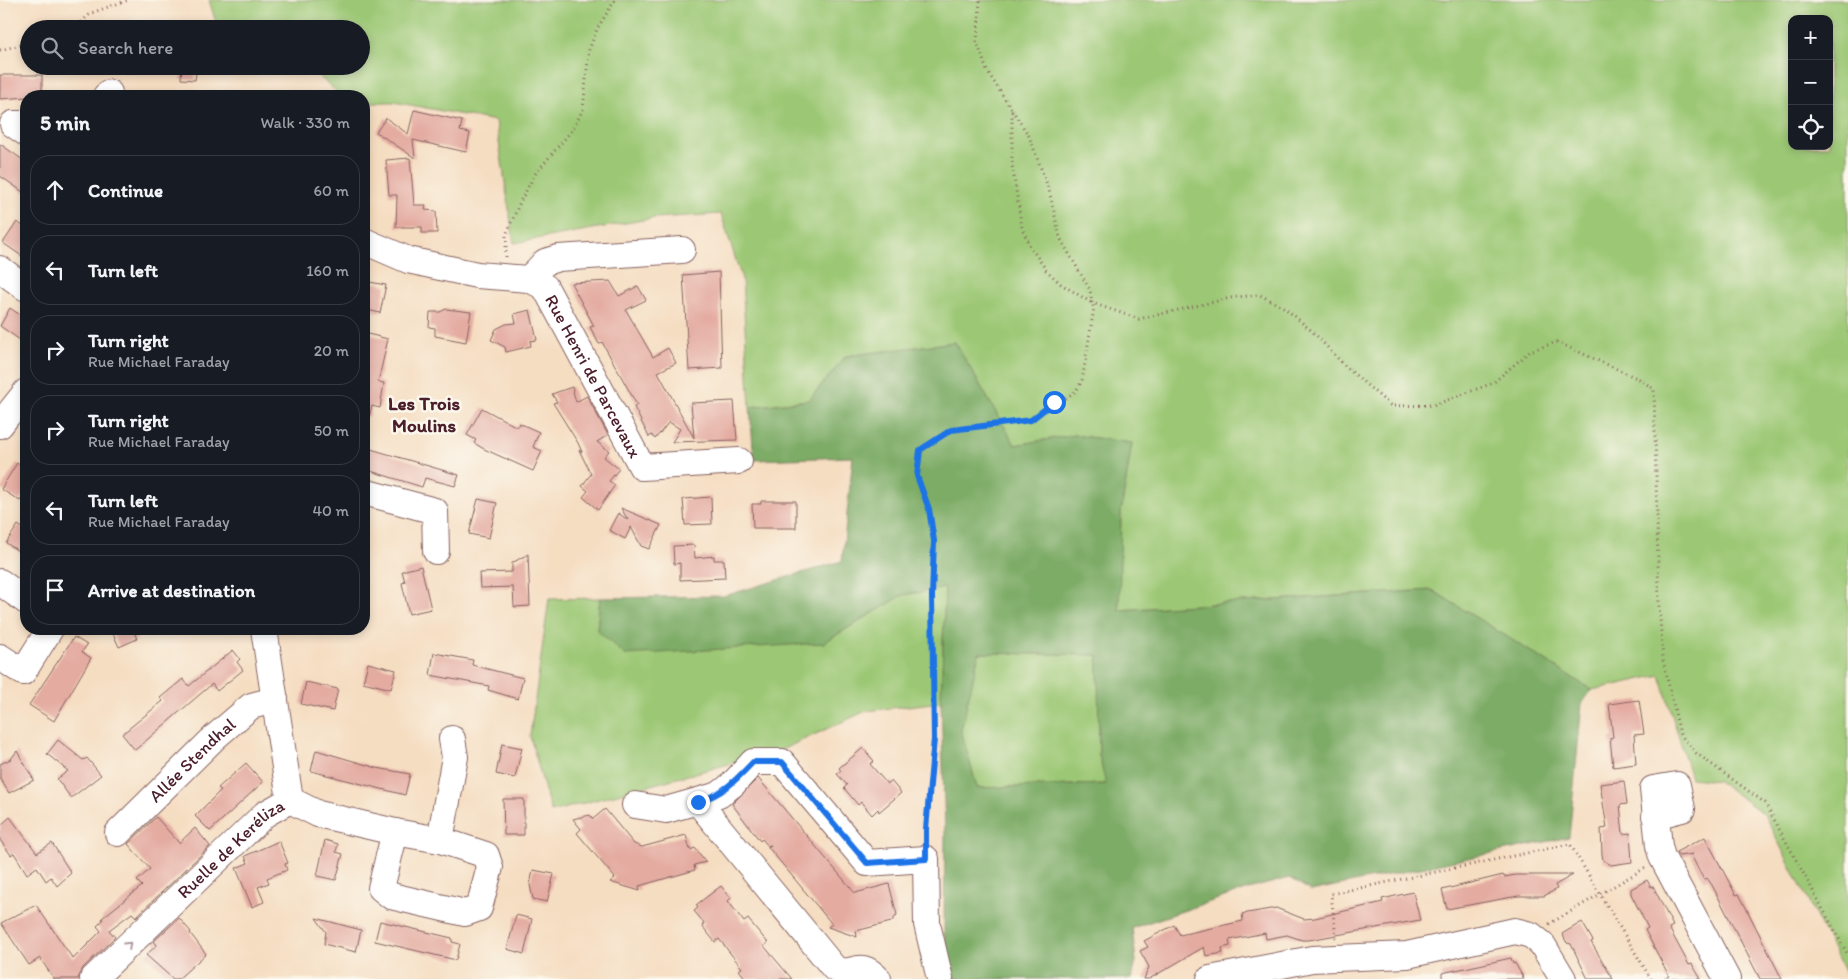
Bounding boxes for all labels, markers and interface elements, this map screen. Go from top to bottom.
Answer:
map controls [1788,15,1833,150]
button: + [1788,15,1833,60]
search box [20,20,370,75]
icon: search [38,34,66,62]
text: Search here [78,36,173,59]
button: − [1788,60,1833,105]
button: locate [1788,105,1833,150]
text: 5 min [40,110,90,135]
text: Walk · 330 m [260,113,350,132]
icon: ahead [41,176,69,204]
text: Continue [88,179,163,202]
text: 60 m [314,181,349,200]
icon: left [41,256,69,284]
text: Turn left [88,259,158,282]
text: 160 m [306,261,349,280]
street label: Rue Henri de Parcevaux [540,291,646,462]
text: Turn right [88,329,169,352]
icon: right [41,336,69,364]
text: 20 m [314,341,349,360]
text: Rue Michael Faraday [88,352,230,371]
route start [1043,391,1066,414]
district label: Les Trois Moulins [388,392,461,437]
text: Turn right [88,409,169,432]
icon: right [41,416,69,444]
text: 50 m [314,421,349,440]
text: Rue Michael Faraday [88,432,230,451]
text: Turn left [88,489,158,512]
icon: left [41,496,69,524]
text: 40 m [312,501,349,520]
text: Rue Michael Faraday [88,512,230,531]
icon: arrive [41,576,69,604]
text: Arrive at destination [88,579,255,602]
street label: Allée Stendhal [144,713,240,807]
route end [687,791,710,814]
street label: Ruelle de Keréliza [173,794,289,903]
one-way arrow [123,942,132,951]

